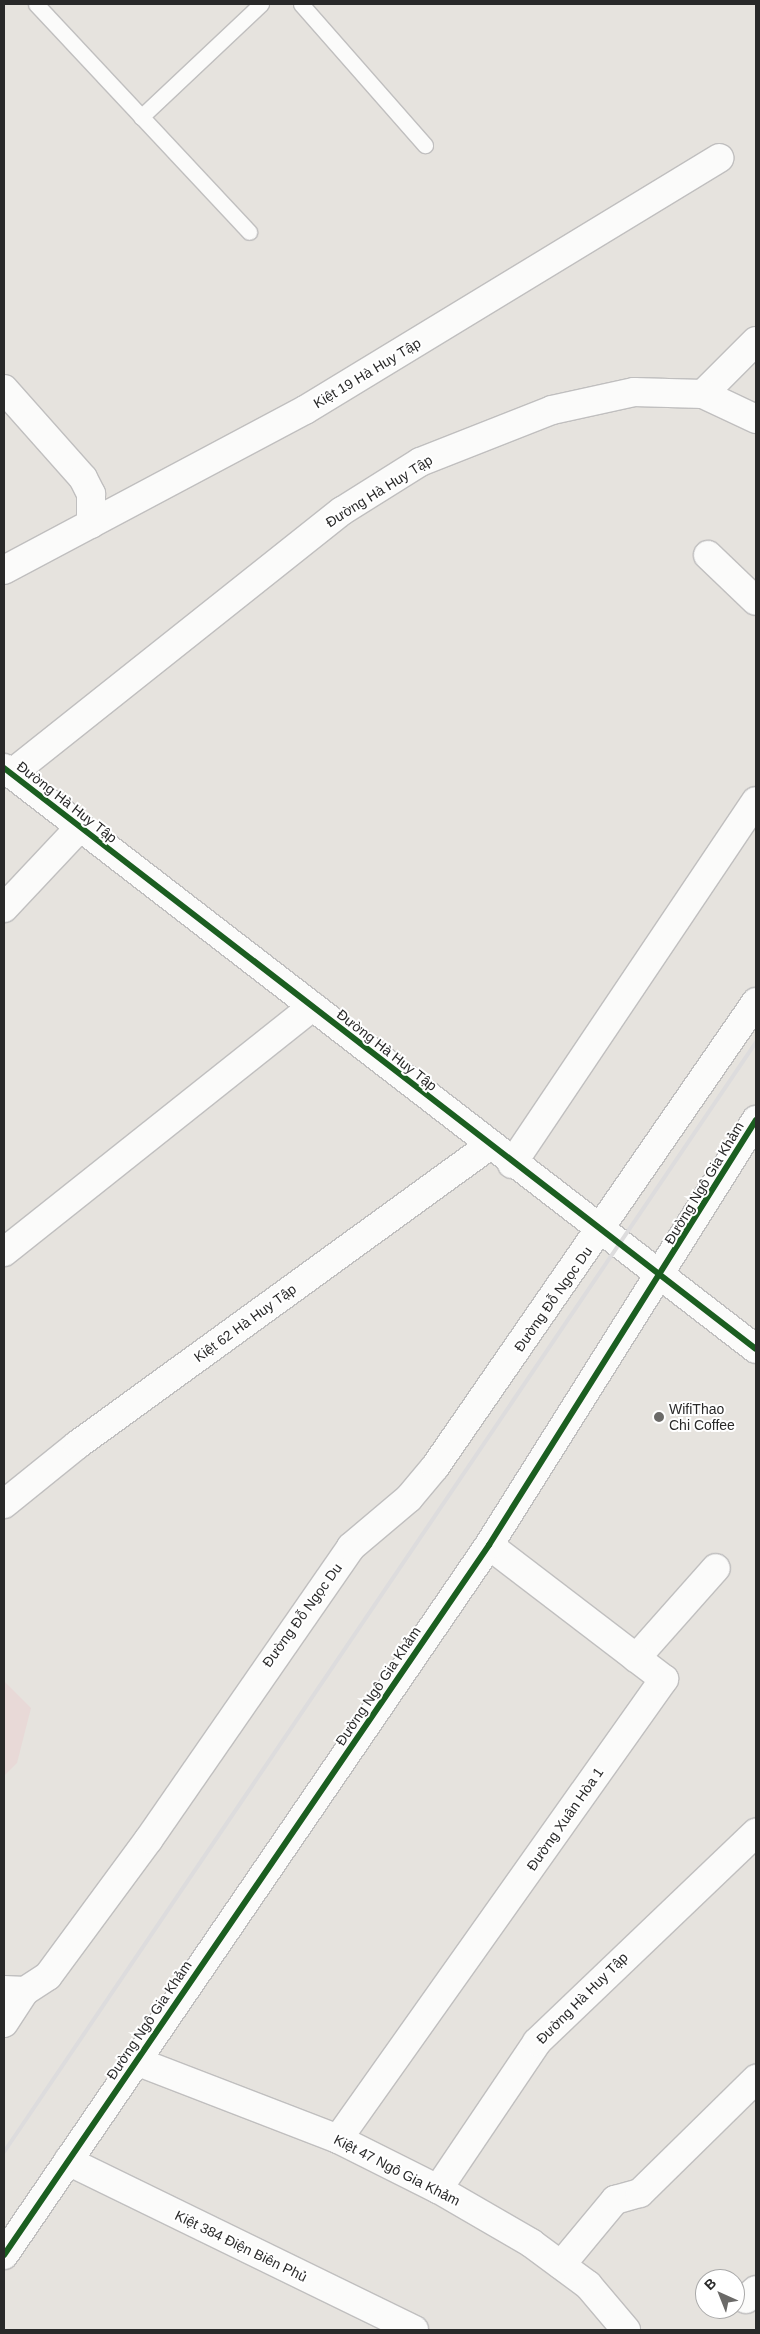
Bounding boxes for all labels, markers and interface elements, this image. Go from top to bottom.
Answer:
street label: Kiệt 19 Hà Huy Tập [310,334,424,412]
street label: Đường Hà Huy Tập [322,451,436,531]
street label: Đường Hà Huy Tập [13,758,121,846]
street label: Đường Hà Huy Tập [333,1006,441,1094]
street label: Đường Ngô Gia Khảm [661,1119,747,1247]
street label: Đường Đỗ Ngọc Du [510,1243,596,1355]
street label: Kiệt 62 Hà Huy Tập [191,1280,299,1366]
place label: WifiThao Chi Coffee [669,1401,735,1434]
marker: WifiThao Chi Coffee [653,1411,665,1423]
street label: Đường Đỗ Ngọc Du [259,1560,345,1670]
street label: Đường Ngô Gia Khảm [332,1623,424,1749]
street label: Đường Xuân Hòa 1 [523,1764,607,1874]
street label: Đường Hà Huy Tập [533,1949,631,2047]
street label: Đường Ngô Gia Khảm [103,1957,195,2083]
street label: Kiệt 47 Ngô Gia Khảm [331,2131,463,2209]
street label: Kiệt 384 Điện Biên Phủ [172,2207,310,2285]
north arrow [695,2269,745,2319]
text: B [701,2275,719,2293]

